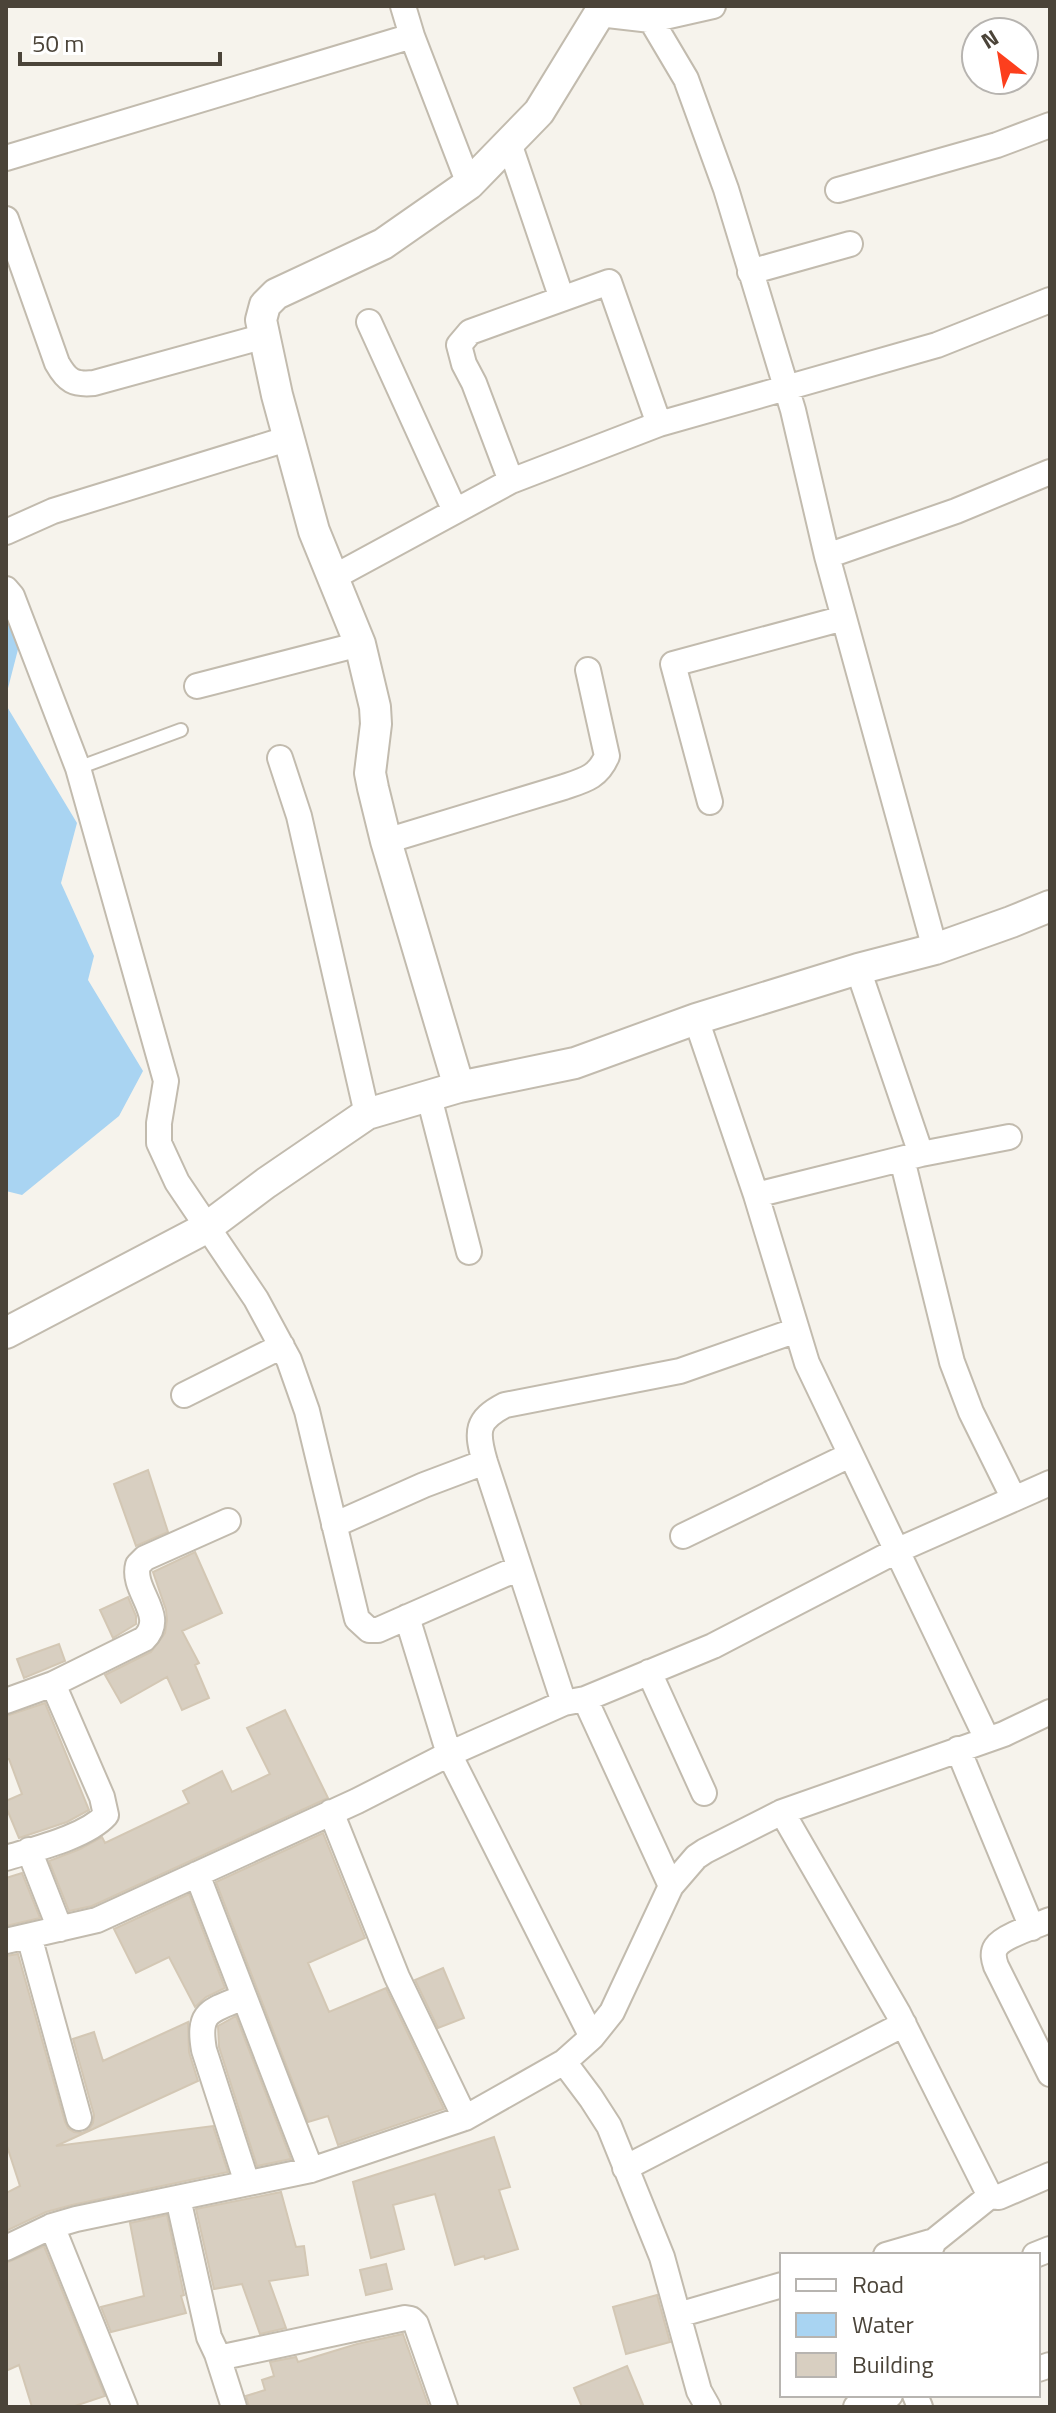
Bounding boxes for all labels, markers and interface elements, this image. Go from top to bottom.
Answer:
scale bar [20,16,220,66]
north arrow [960,16,1040,96]
text: N [974,20,1005,57]
text: 50 m [32,25,84,61]
legend [780,2253,1040,2397]
text: Road [852,2266,904,2302]
text: Water [852,2306,914,2342]
text: Building [852,2346,934,2382]

